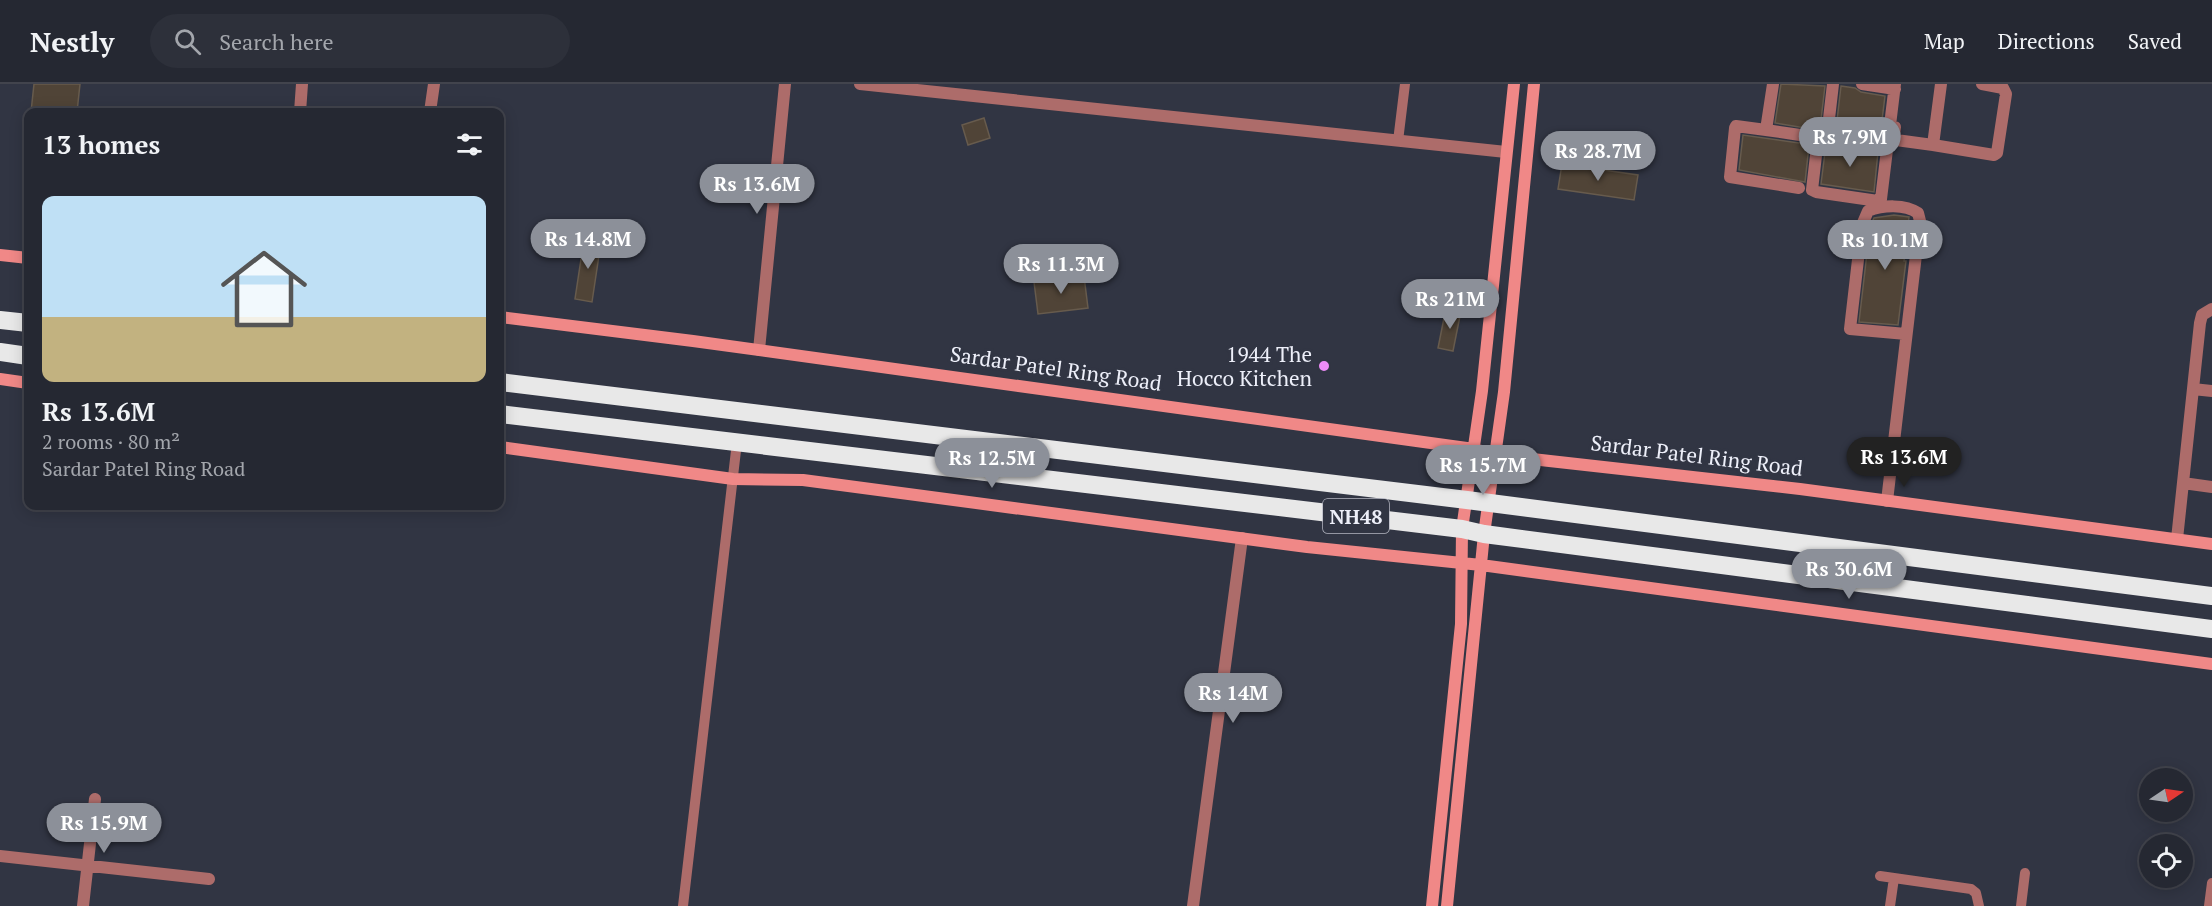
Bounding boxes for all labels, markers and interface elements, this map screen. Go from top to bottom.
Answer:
search box [150,14,570,68]
text: Nestly [30,23,114,60]
icon: search [171,25,204,58]
text: Search here [219,27,334,56]
text: Map [1924,27,1965,55]
text: Directions [1998,27,2095,55]
text: Saved [2128,27,2182,55]
pin: Rs 7.9M [1795,117,1905,168]
text: Rs 7.9M [1813,123,1887,150]
text: 13 homes [42,127,160,161]
icon: filters [453,128,486,161]
pin: Rs 28.7M [1536,131,1660,182]
text: Rs 28.7M [1555,137,1641,164]
pin: Rs 13.6M [695,164,819,215]
text: Rs 13.6M [714,170,800,197]
pin: Rs 14.8M [526,219,650,270]
pin: Rs 10.1M [1823,220,1947,271]
text: Rs 14.8M [545,225,631,252]
text: Rs 10.1M [1842,226,1928,253]
icon: home [210,235,318,343]
pin: Rs 11.3M [999,244,1123,295]
text: Rs 11.3M [1018,250,1104,277]
pin: Rs 21M [1401,279,1499,330]
text: Rs 21M [1415,285,1485,312]
street label: Sardar Patel Ring Road [948,339,1164,397]
place label: 1944 The Hocco Kitchen [1177,340,1313,392]
marker: 1944 The Hocco Kitchen [1317,359,1331,373]
text: Rs 13.6M [42,394,155,428]
text: 2 rooms · 80 m² [42,428,180,455]
street label: Sardar Patel Ring Road [1589,428,1805,482]
pin: Rs 13.6M [1842,437,1966,488]
pin: Rs 12.5M [930,438,1054,489]
text: Rs 13.6M [1861,443,1947,470]
text: Rs 12.5M [949,444,1035,471]
pin: Rs 15.7M [1421,445,1545,496]
text: Rs 15.7M [1440,451,1526,478]
text: Sardar Patel Ring Road [42,455,245,482]
road number: NH48 [1323,499,1389,533]
pin: Rs 30.6M [1787,549,1911,600]
text: Rs 30.6M [1806,555,1892,582]
pin: Rs 14M [1184,673,1282,724]
text: Rs 14M [1198,679,1268,706]
north arrow [2139,768,2193,822]
map controls [2139,768,2193,888]
pin: Rs 15.9M [42,803,166,854]
text: Rs 15.9M [61,809,147,836]
button: locate [2139,834,2193,888]

